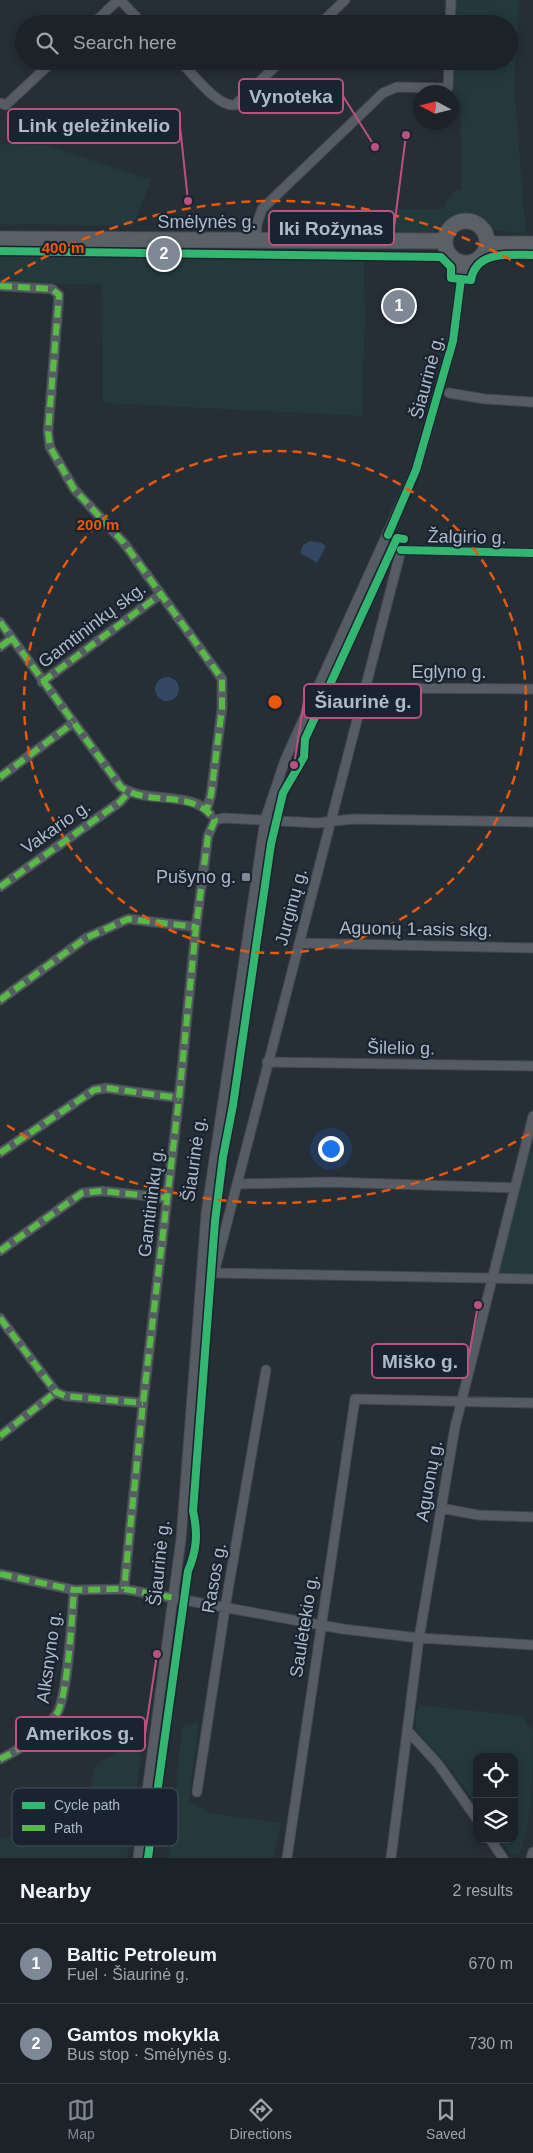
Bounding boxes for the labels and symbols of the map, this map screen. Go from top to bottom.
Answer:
callout: Vynoteka [239,79,343,113]
north arrow [413,85,458,130]
text: Vynoteka [249,86,333,107]
callout: Link geležinkelio [8,109,180,143]
text: Link geležinkelio [18,115,170,136]
callout: Iki Rožynas [269,211,394,245]
street label: Smėlynės g. [157,212,257,232]
text: Iki Rožynas [279,218,383,239]
pin: 2 [148,235,180,273]
text: 400 m [42,239,84,256]
pin: 1 [383,287,415,325]
street label: Šiaurinė g. [405,333,448,421]
text: 200 m [77,516,119,533]
street label: Žalgirio g. [427,526,507,548]
street label: Gamtininkų skg. [34,578,150,672]
street label: Eglyno g. [411,662,487,682]
callout: Šiaurinė g. [304,684,421,718]
text: Šiaurinė g. [314,691,412,712]
centre of rings [266,693,284,711]
street label: Vakario g. [18,796,94,858]
street label: Jurginų g. [271,866,311,948]
place label: Pušyno g. [156,867,236,887]
marker: Pušyno g. [240,871,252,883]
street label: Aguonų 1-asis skg. [339,918,493,940]
street label: Šilelio g. [367,1036,435,1059]
street label: Šiaurinė g. [177,1115,210,1203]
your location [318,1136,344,1162]
street label: Gamtininkų g. [134,1146,168,1258]
callout: Miško g. [372,1344,468,1378]
text: Miško g. [382,1351,458,1372]
street label: Aguonų g. [412,1439,446,1523]
street label: Šiaurinė g. [144,1519,173,1607]
street label: Rasos g. [198,1541,230,1615]
street label: Saulėtekio g. [286,1573,322,1679]
street label: Alksnyno g. [33,1610,65,1704]
callout: Amerikos g. [16,1717,145,1751]
text: Amerikos g. [26,1723,134,1744]
legend [12,1788,178,1846]
text: Cycle path [54,1797,120,1813]
text: Path [54,1820,83,1836]

